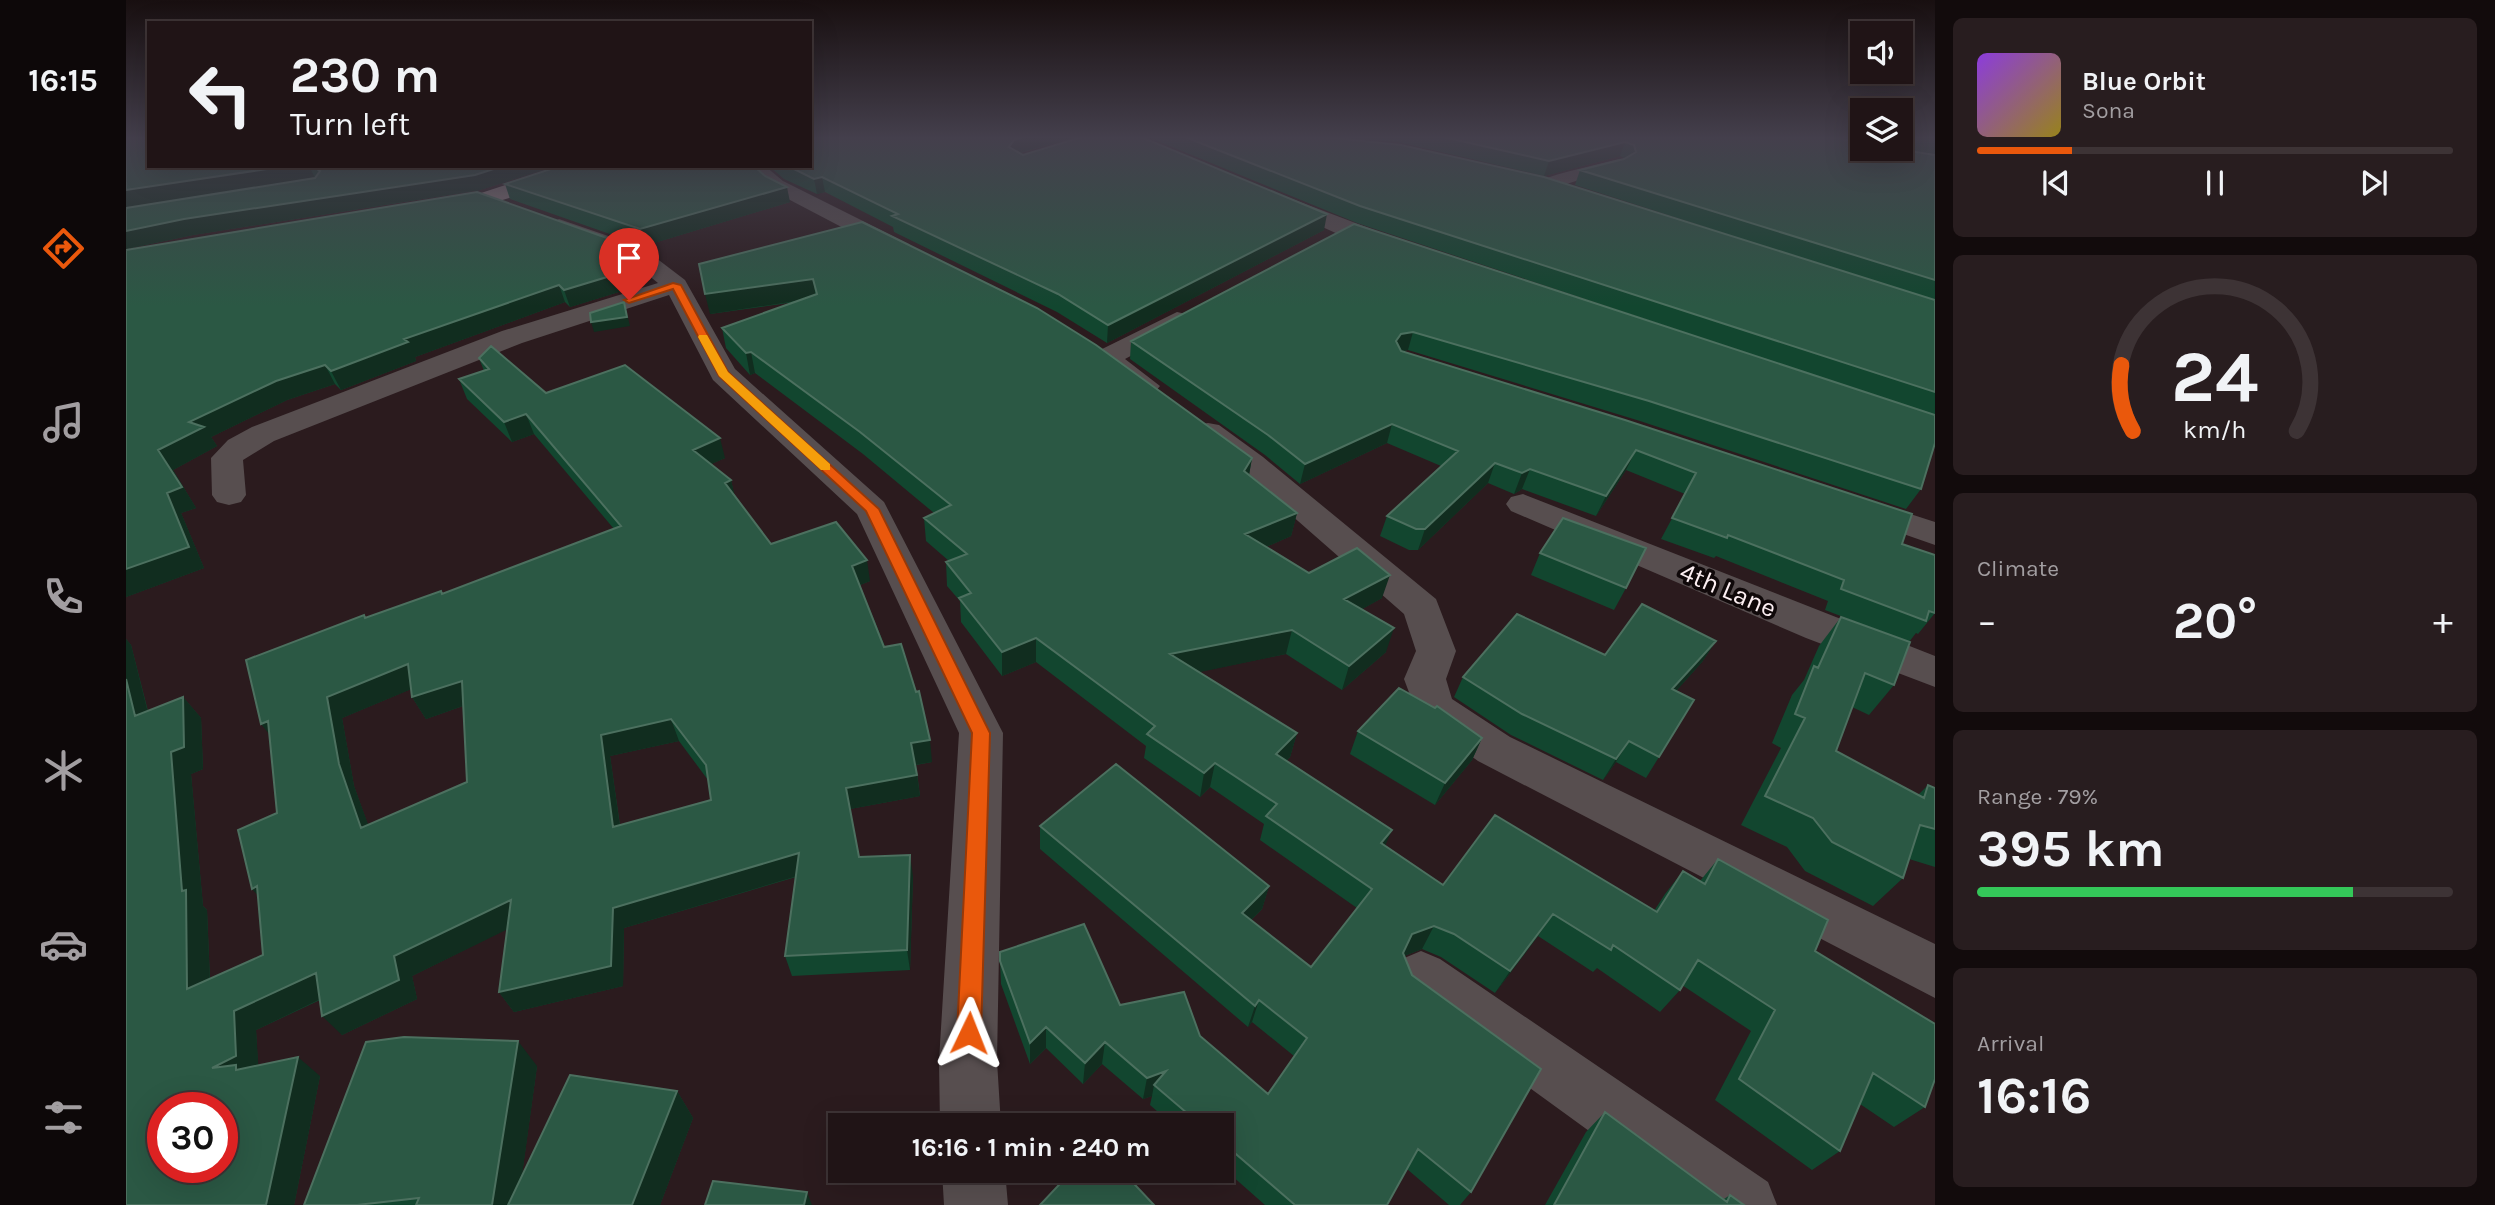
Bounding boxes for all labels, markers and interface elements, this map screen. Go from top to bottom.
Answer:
map controls [1850,21,1913,161]
button: sound [1850,21,1913,84]
text: 230 m [290,47,440,104]
icon: left [175,49,266,140]
text: 16:15 [28,62,98,99]
text: Blue Orbit [2082,66,2206,97]
text: Sona [2082,97,2135,124]
button: layers [1850,98,1913,161]
text: Turn left [290,106,410,143]
icon: previous [2037,164,2075,202]
icon: pause [2196,164,2234,202]
icon: next [2355,164,2393,202]
icon: directions [39,224,88,273]
pin [599,228,659,300]
icon: arrive [610,239,648,277]
text: 24 [2171,335,2259,420]
icon: music [39,398,88,447]
text: km/h [2183,415,2247,444]
text: Climate [1977,555,2059,582]
street label: 4th Lane [1675,556,1781,624]
icon: phone [39,572,88,621]
text: 20° [2173,590,2257,651]
text: − [1977,599,1997,644]
text: + [2433,599,2453,644]
icon: climate [39,746,88,795]
text: Range · 79% [1977,783,2098,810]
text: 395 km [1977,818,2165,879]
icon: car [39,920,88,969]
position arrow [932,996,1006,1070]
text: Arrival [1977,1030,2044,1057]
text: 16:16 [1977,1065,2091,1126]
speed limit sign: 30 [147,1092,238,1183]
icon: filters [39,1093,88,1142]
text: 16:16 · 1 min · 240 m [912,1132,1150,1163]

